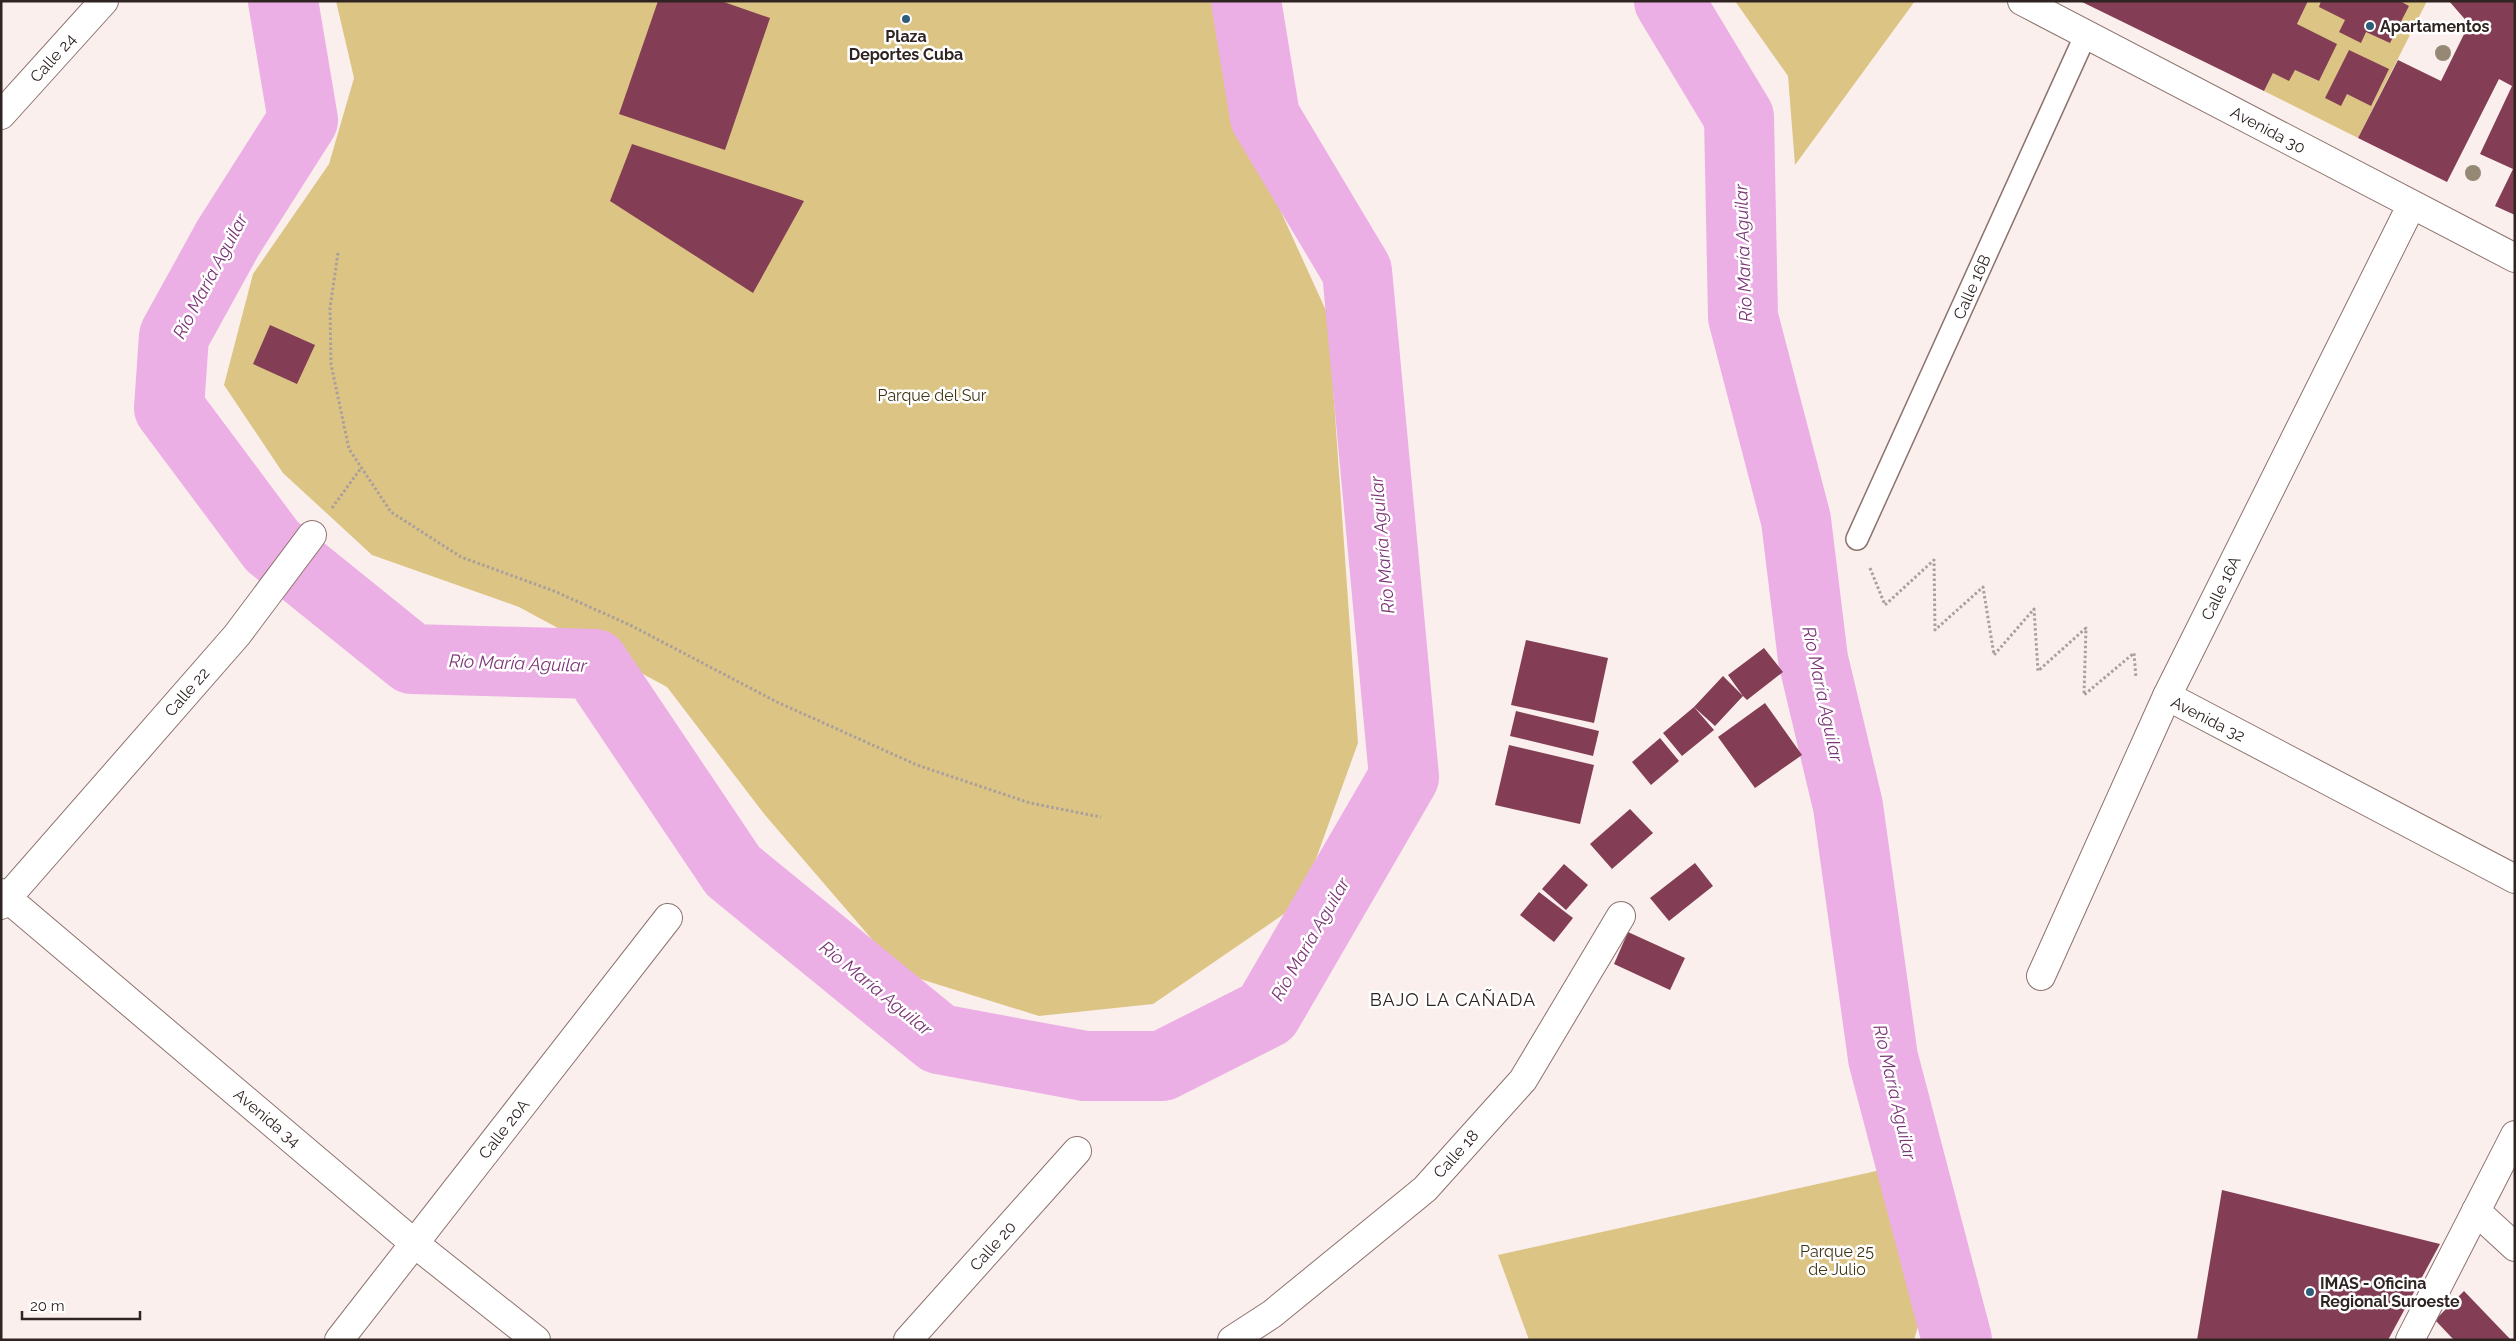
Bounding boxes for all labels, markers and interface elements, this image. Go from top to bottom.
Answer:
marker: Plaza Deportes Cuba [900,13,912,25]
place label: Apartamentos [2380,17,2489,36]
marker: Apartamentos [2364,20,2376,32]
place label: Plaza Deportes Cuba [849,27,963,64]
street label: Calle 24 [26,30,80,86]
street label: Avenida 30 [2227,102,2309,158]
water label: Río María Aguilar [1730,183,1756,322]
water label: Río María Aguilar [168,209,252,342]
street label: Calle 16B [1949,252,1995,322]
park label: Parque del Sur [878,386,987,405]
water label: Río María Aguilar [1365,474,1398,615]
street label: Calle 16A [2197,553,2245,623]
water label: Río María Aguilar [1798,624,1848,765]
water label: Río María Aguilar [449,650,588,676]
street label: Calle 22 [161,664,213,720]
street label: Avenida 32 [2168,692,2248,746]
water label: Río María Aguilar [1266,873,1354,1004]
water label: Río María Aguilar [816,936,937,1040]
district label: BAJO LA CAÑADA [1370,989,1536,1010]
water label: Río María Aguilar [1869,1022,1921,1162]
street label: Avenida 34 [230,1085,304,1151]
street label: Calle 20A [475,1095,533,1163]
street label: Calle 18 [1429,1126,1483,1182]
street label: Calle 20 [966,1217,1020,1275]
park label: Parque 25 de Julio [1800,1242,1874,1279]
place label: IMAS - Oficina Regional Suroeste [2320,1274,2460,1311]
marker: IMAS - Oficina Regional Suroeste [2304,1286,2316,1298]
scale bar [22,1288,140,1320]
text: 20 m [30,1297,65,1315]

